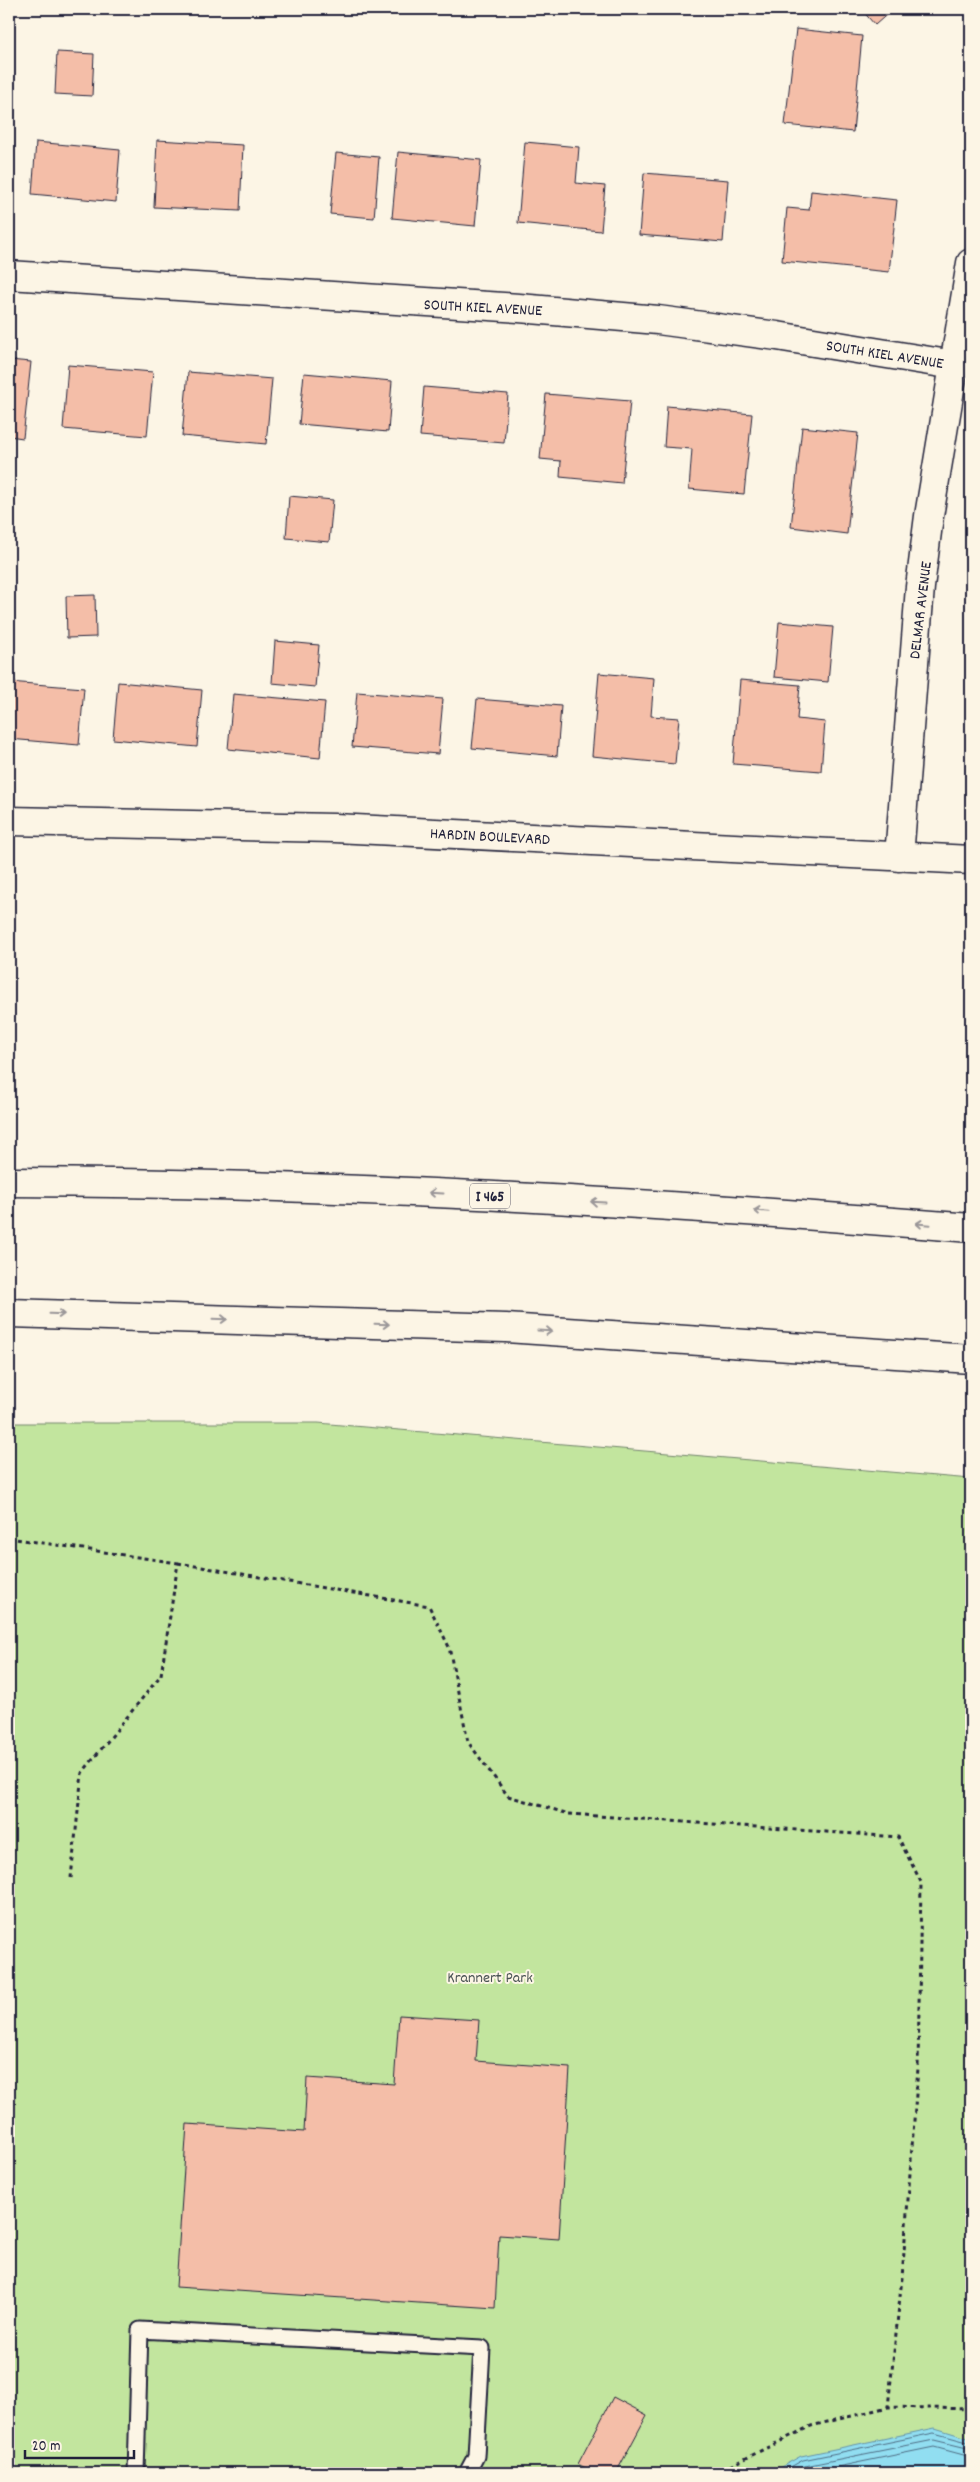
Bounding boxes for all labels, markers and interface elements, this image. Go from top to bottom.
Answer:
street label: SOUTH KIEL AVENUE [423,294,543,323]
street label: SOUTH KIEL AVENUE [824,335,946,376]
street label: DELMAR AVENUE [904,559,939,660]
street label: HARDIN BOULEVARD [429,823,551,852]
road number: I 465 [470,1184,510,1208]
one-way arrow [428,1188,444,1197]
one-way arrow [591,1197,607,1206]
one-way arrow [753,1206,769,1215]
one-way arrow [915,1219,931,1229]
one-way arrow [49,1309,65,1319]
one-way arrow [212,1314,228,1323]
one-way arrow [374,1319,390,1329]
one-way arrow [536,1326,552,1335]
park label: Krannert Park [447,1967,533,1990]
scale bar [25,2427,134,2459]
text: 20 m [32,2436,60,2458]

